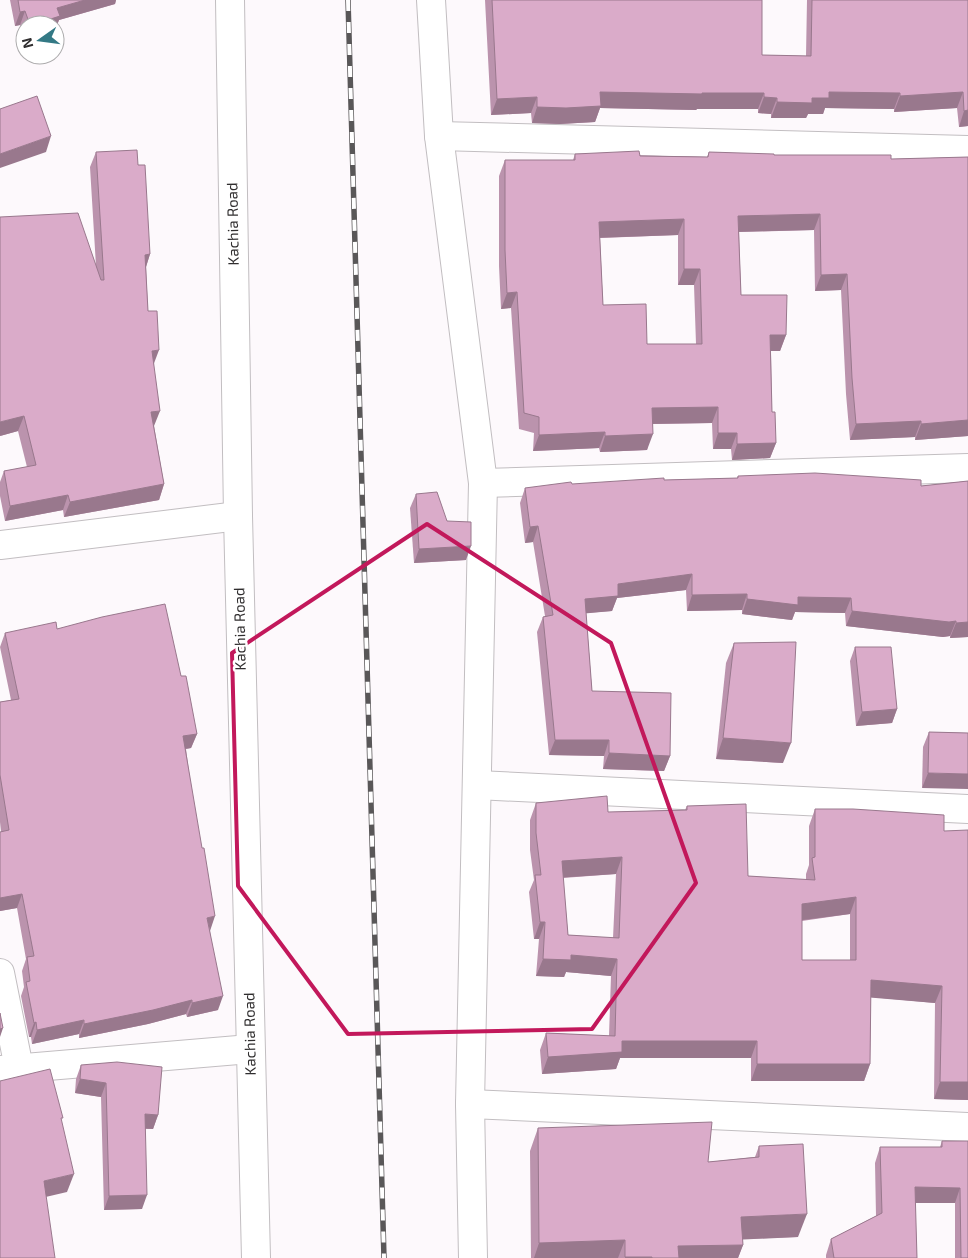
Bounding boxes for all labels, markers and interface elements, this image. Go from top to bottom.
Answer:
north arrow [15,15,65,65]
text: N [17,36,36,50]
street label: Kachia Road [222,182,242,266]
street label: Kachia Road [229,587,249,671]
street label: Kachia Road [239,992,259,1076]

